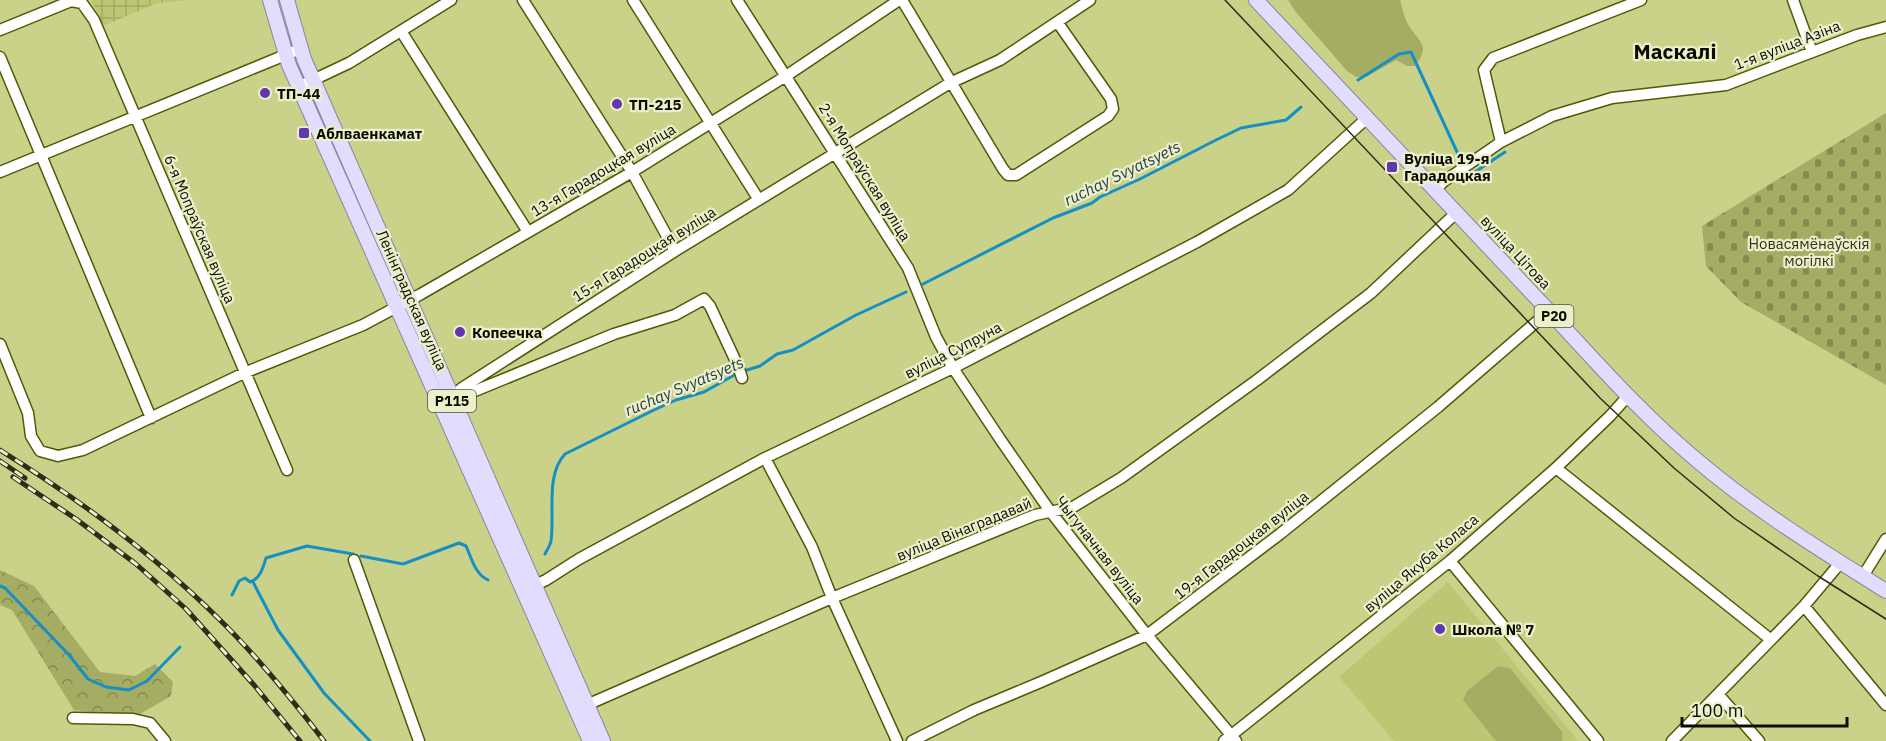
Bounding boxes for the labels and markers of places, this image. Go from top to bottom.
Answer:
place label: ТП-44 [277,84,320,103]
marker: ТП-44 [258,86,272,100]
place label: ТП-215 [629,95,681,114]
marker: ТП-215 [610,97,624,111]
place label: Аблваенкамат [316,124,423,143]
marker: Аблваенкамат [297,126,311,140]
place label: Вуліца 19-я Гарадоцкая [1404,149,1491,185]
marker: Вуліца 19-я Гарадоцкая [1385,160,1399,174]
place label: Копеечка [472,323,543,342]
marker: Копеечка [453,325,467,339]
place label: Школа № 7 [1452,620,1534,639]
marker: Школа № 7 [1433,622,1447,636]

